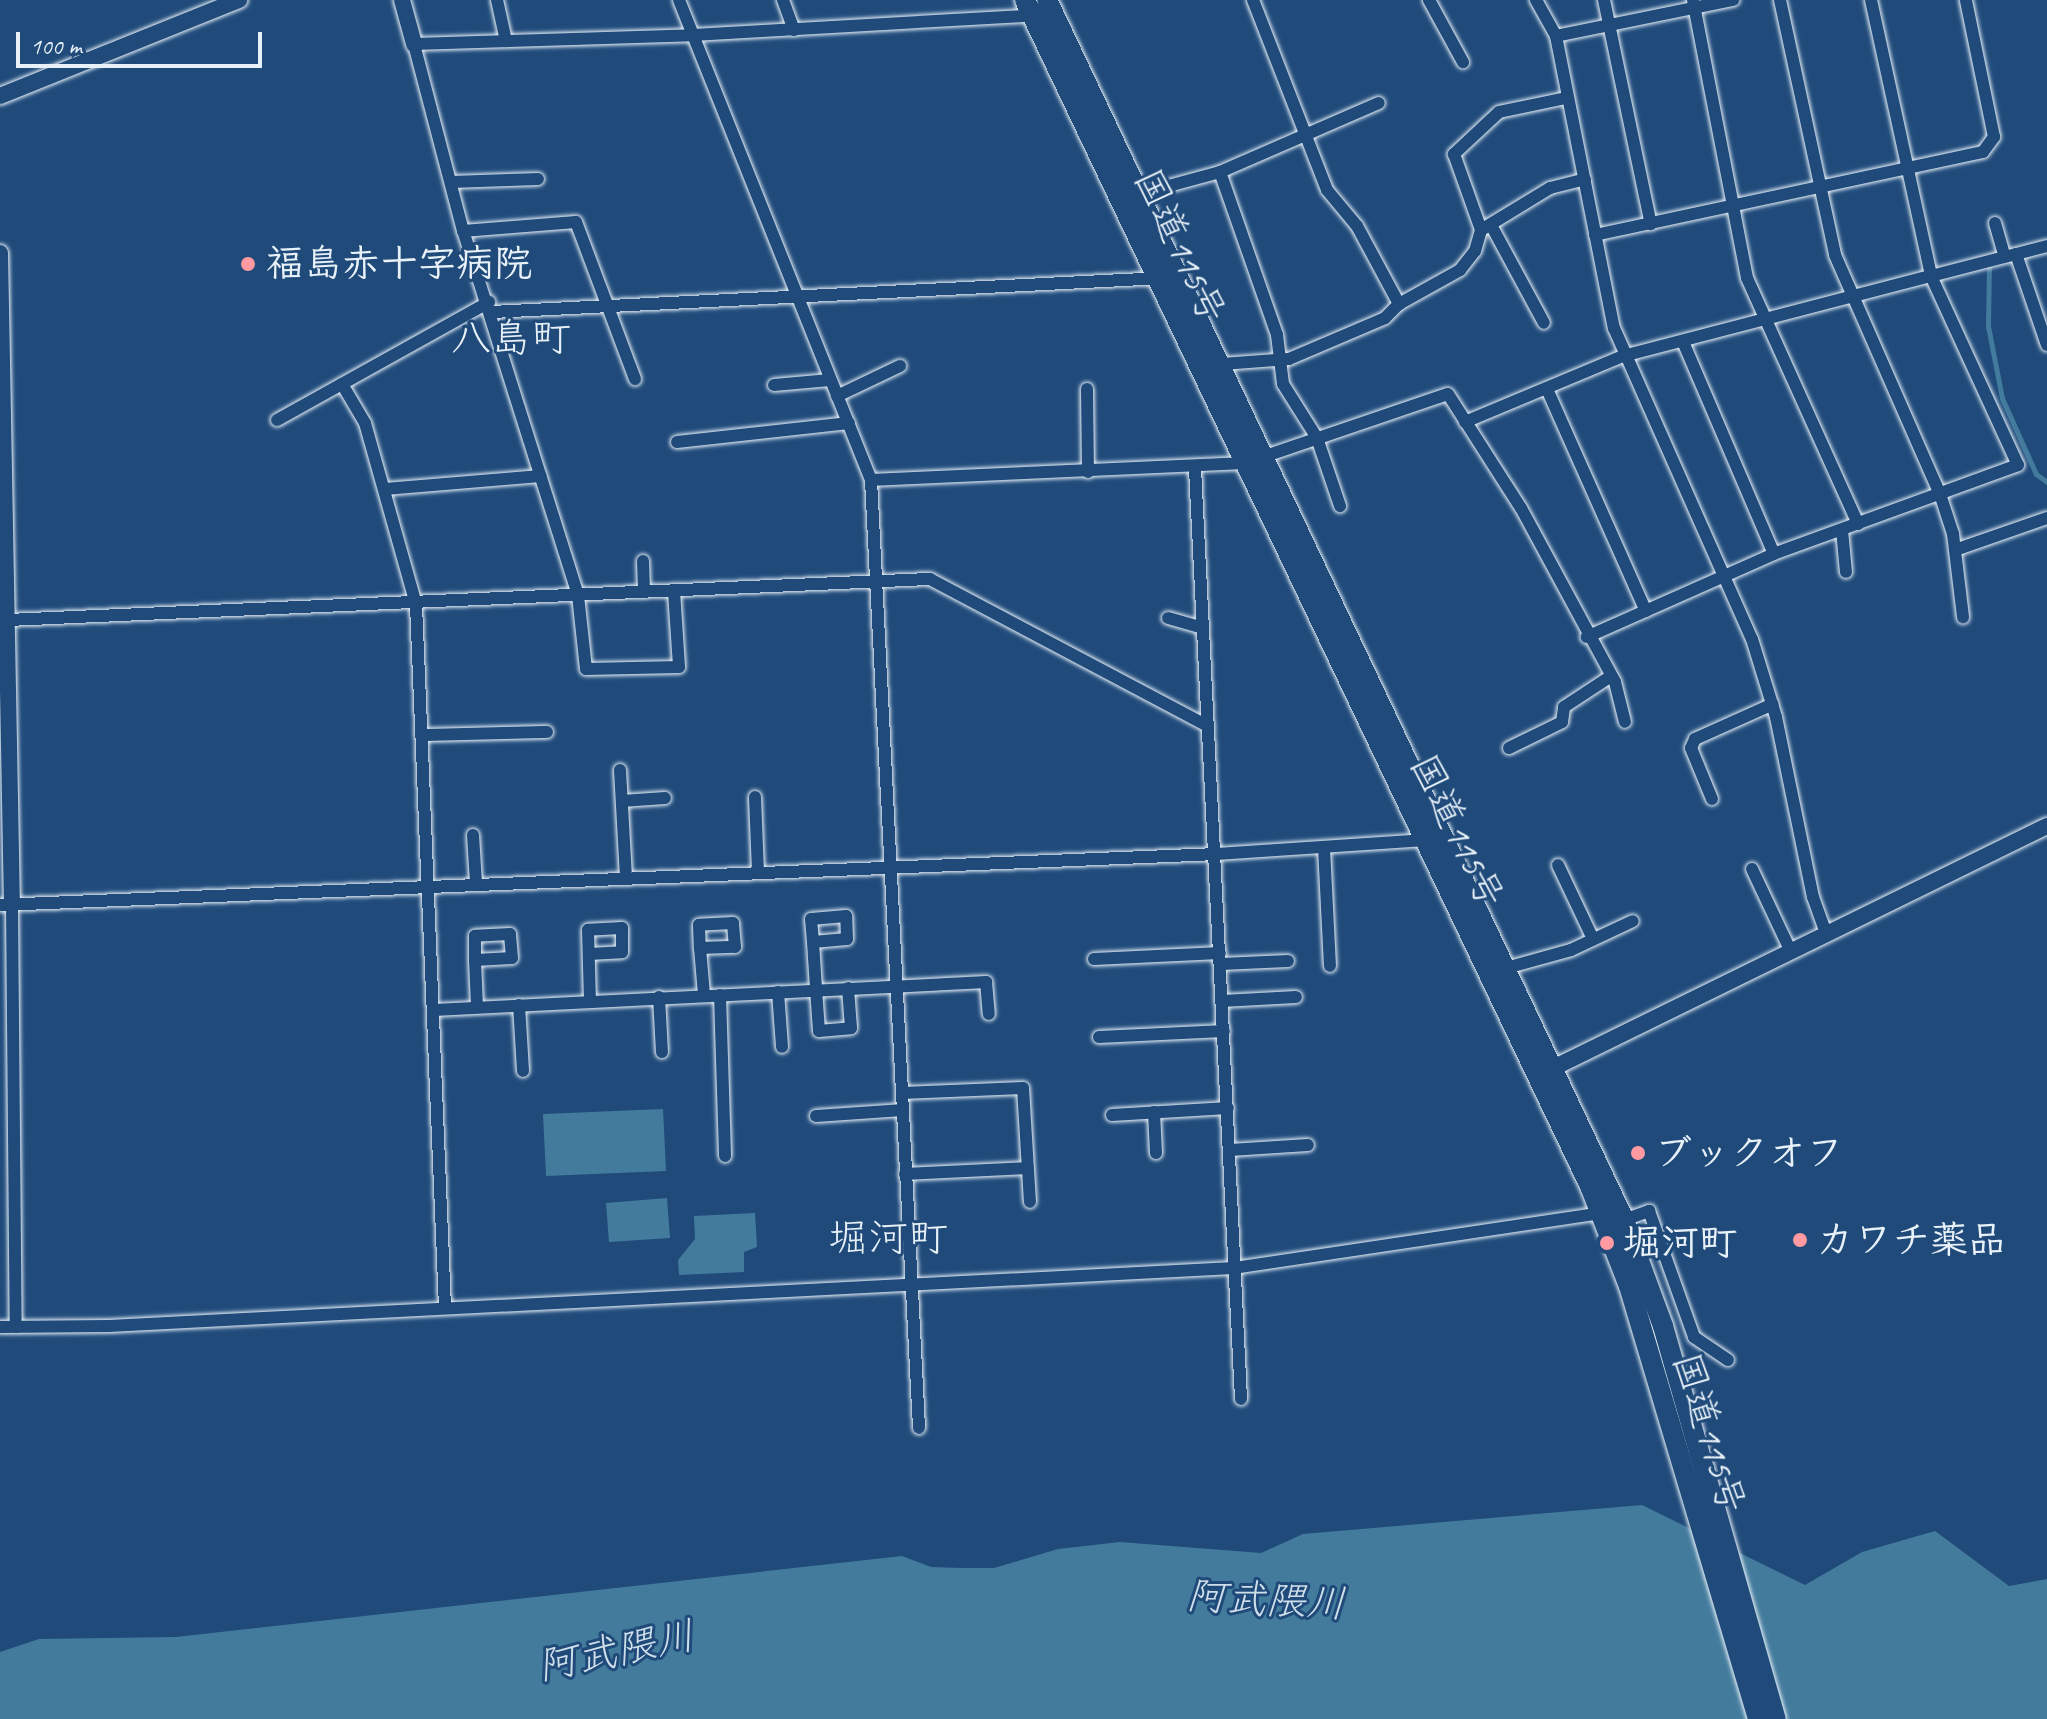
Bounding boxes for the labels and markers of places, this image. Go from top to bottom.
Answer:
place label: 福島赤十字病院 [266,241,532,287]
marker: 福島赤十字病院 [237,253,259,275]
place label: ブックオフ [1654,1130,1844,1176]
marker: ブックオフ [1629,1144,1647,1162]
place label: カワチ薬品 [1816,1217,2006,1263]
place label: 堀河町 [1623,1220,1737,1266]
marker: カワチ薬品 [1791,1231,1809,1249]
marker: 堀河町 [1598,1234,1616,1252]

